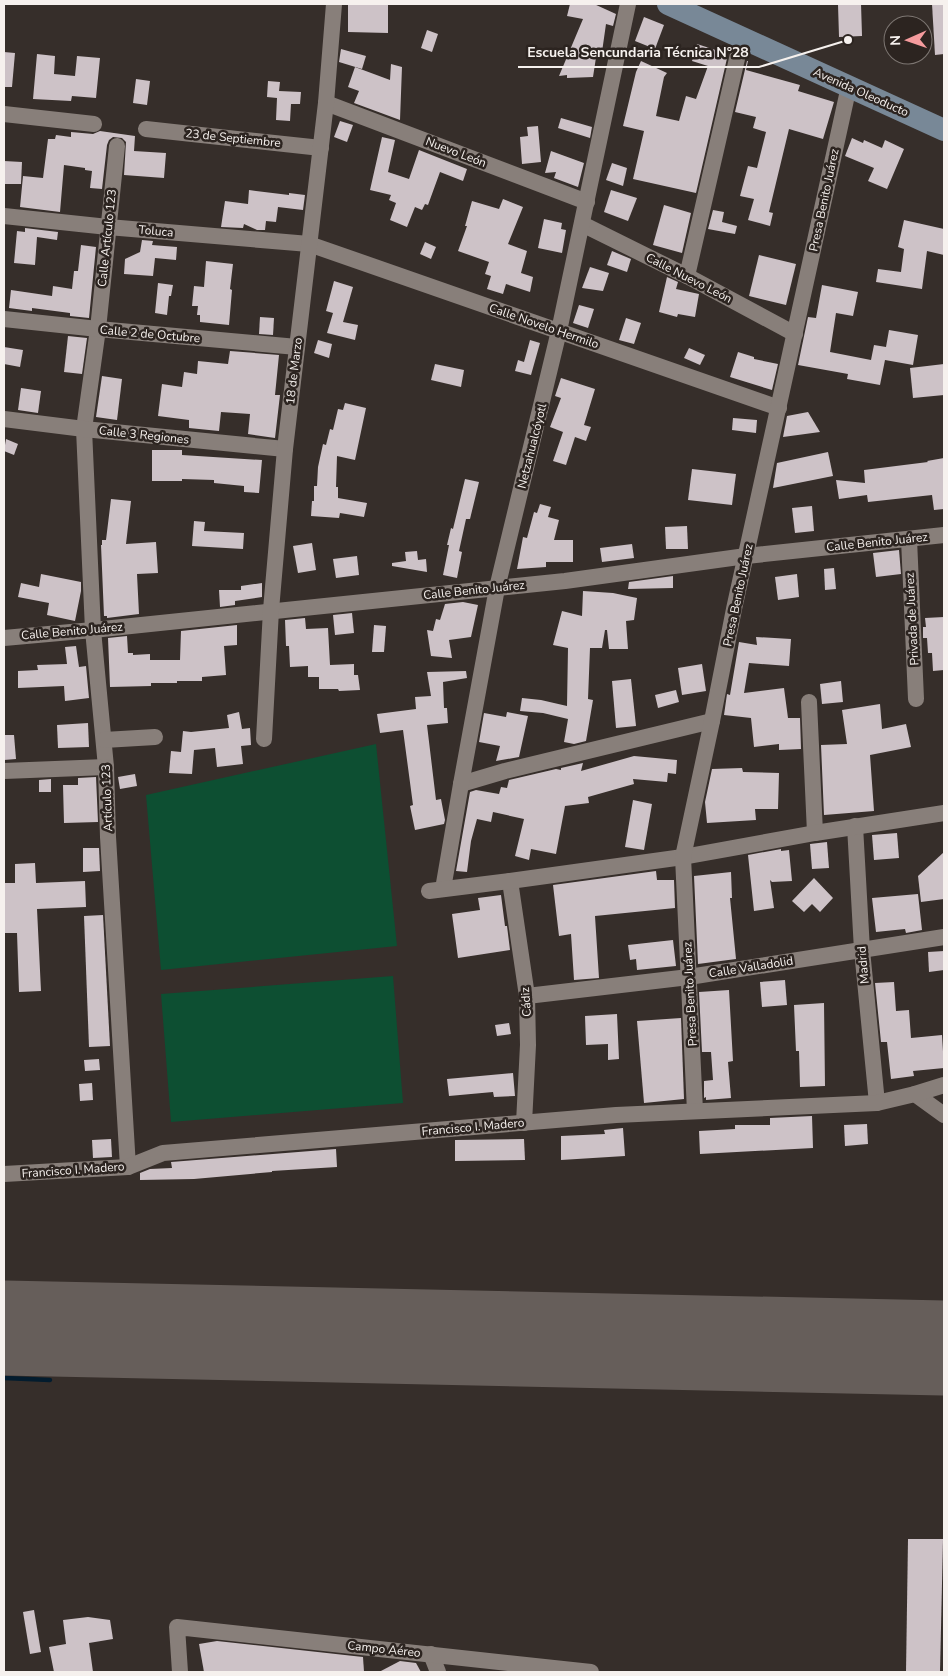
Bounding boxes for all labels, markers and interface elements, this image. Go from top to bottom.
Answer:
north arrow [883,15,933,65]
text: N [886,35,905,46]
callout: Escuela Sencundaria Técnica N°28 [518,38,759,67]
text: Escuela Sencundaria Técnica N°28 [527,43,749,62]
street label: Avenida Oleoducto [811,64,912,120]
street label: 23 de Septiembre [184,125,282,151]
street label: Nuevo León [423,133,489,171]
street label: Presa Benito Juárez [805,147,843,253]
street label: Calle Artículo 123 [94,188,120,288]
street label: Toluca [138,221,174,241]
street label: Calle Nuevo León [643,249,735,307]
street label: Calle Novelo Hermilo [487,300,601,352]
street label: Calle 2 de Octubre [99,322,201,346]
street label: 18 de Marzo [282,336,306,405]
street label: Netzahualcóyotl [514,401,550,490]
street label: Calle 3 Regiones [98,422,190,448]
street label: Calle Benito Juárez [826,529,929,555]
street label: Presa Benito Juárez [719,542,757,648]
street label: Privada de Juárez [902,572,922,666]
street label: Calle Benito Juárez [423,577,526,603]
street label: Calle Benito Juárez [21,619,124,643]
street label: Artículo 123 [98,764,116,832]
street label: Presa Benito Juárez [679,941,701,1047]
street label: Madrid [853,946,873,984]
street label: Calle Valladolid [708,952,794,982]
street label: Cádiz [517,986,535,1017]
street label: Francisco I. Madero [421,1115,525,1139]
street label: Francisco I. Madero [21,1158,125,1182]
street label: Campo Aéreo [347,1637,422,1661]

